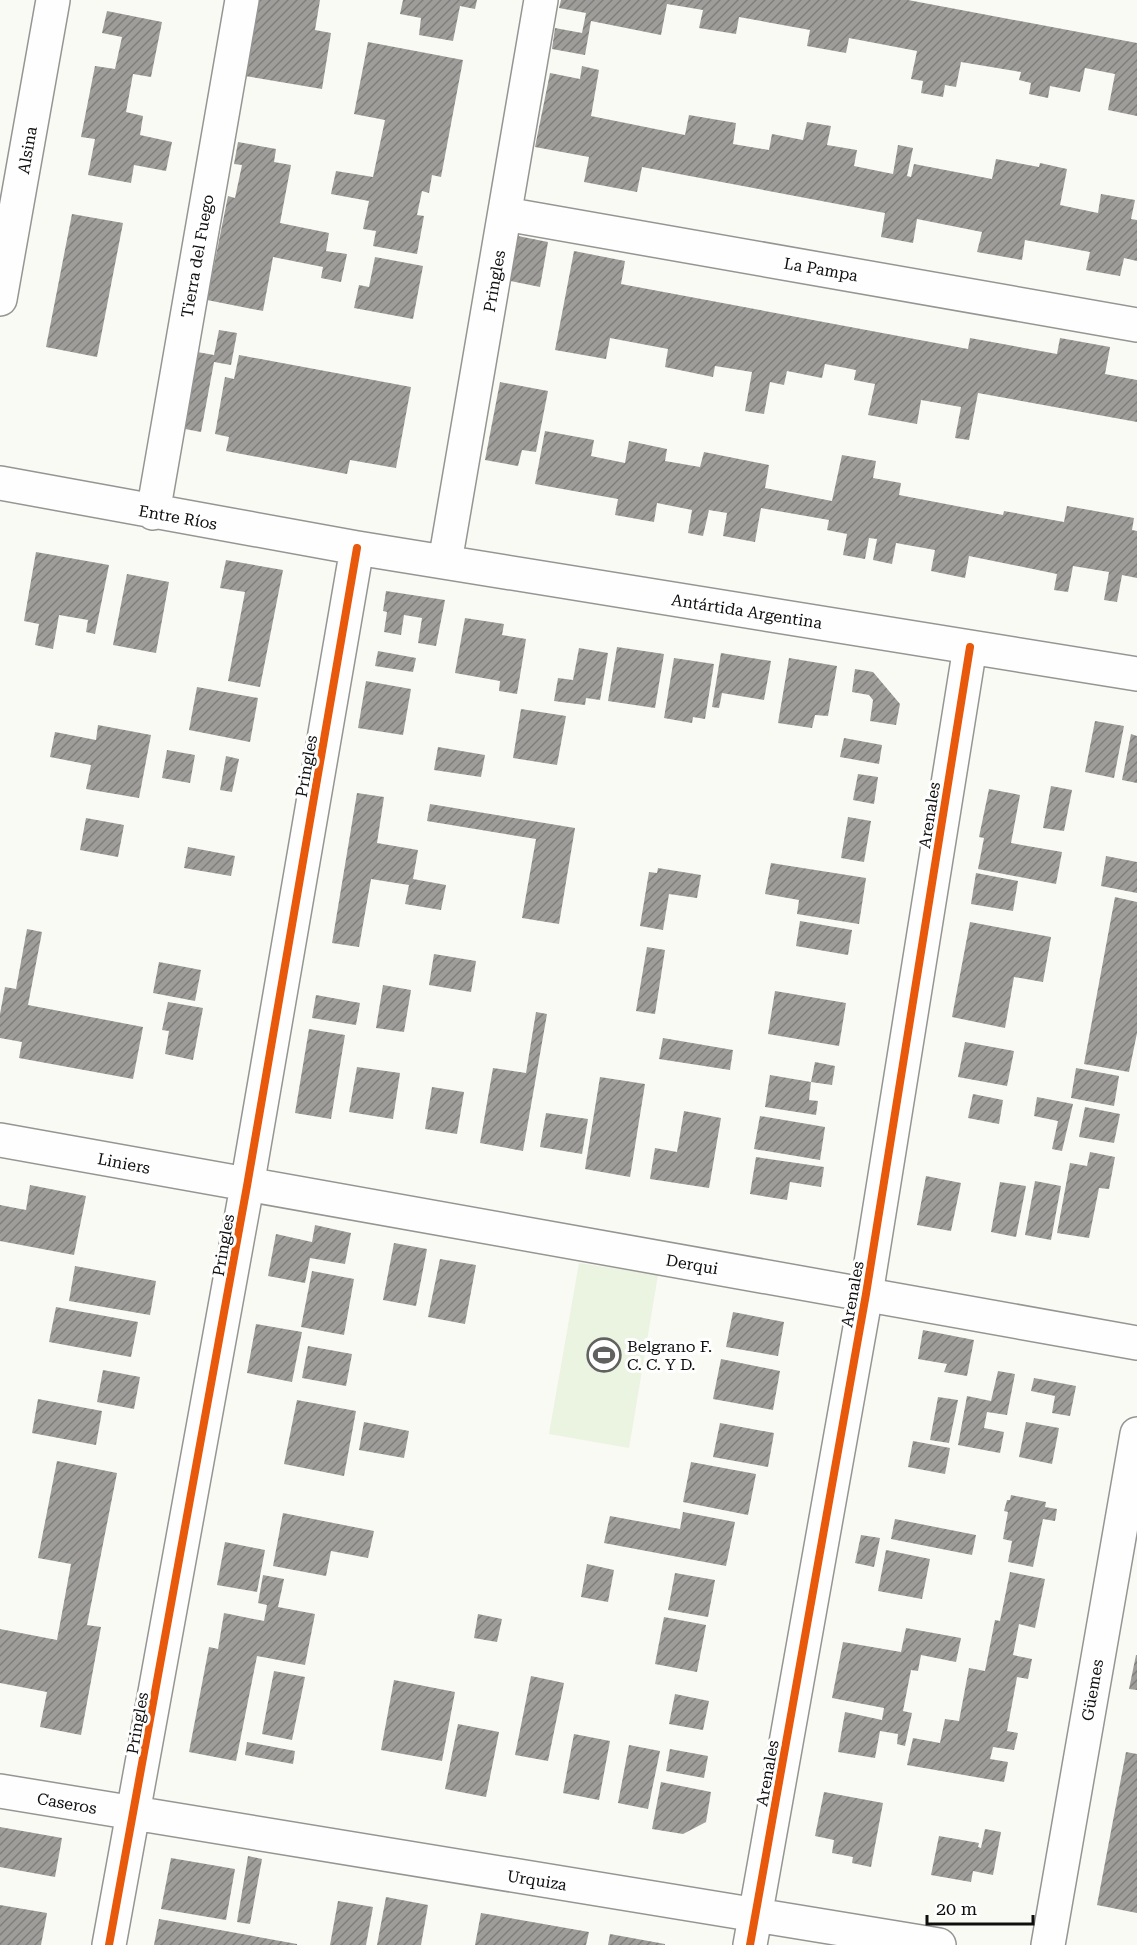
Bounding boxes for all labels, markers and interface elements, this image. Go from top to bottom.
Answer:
street label: Alsina [14,124,41,175]
street label: Tierra del Fuego [177,193,218,319]
street label: Pringles [480,248,509,314]
street label: La Pampa [782,254,860,285]
street label: Entre Ríos [137,501,219,534]
street label: Antártida Argentina [670,590,824,633]
street label: Pringles [292,733,321,799]
street label: Arenales [915,780,944,850]
street label: Liniers [96,1149,152,1178]
street label: Pringles [209,1212,238,1278]
street label: Derqui [664,1251,720,1278]
street label: Arenales [837,1259,868,1329]
sports icon: Belgrano F. C. C. Y D. [586,1337,622,1373]
place label: Belgrano F. C. C. Y D. [627,1337,712,1374]
street label: Güemes [1078,1657,1107,1723]
street label: Pringles [123,1690,152,1756]
street label: Arenales [752,1738,783,1808]
street label: Caseros [36,1789,99,1818]
street label: Urquiza [506,1866,569,1895]
scale bar [927,1888,1034,1926]
text: 20 m [936,1898,977,1919]

